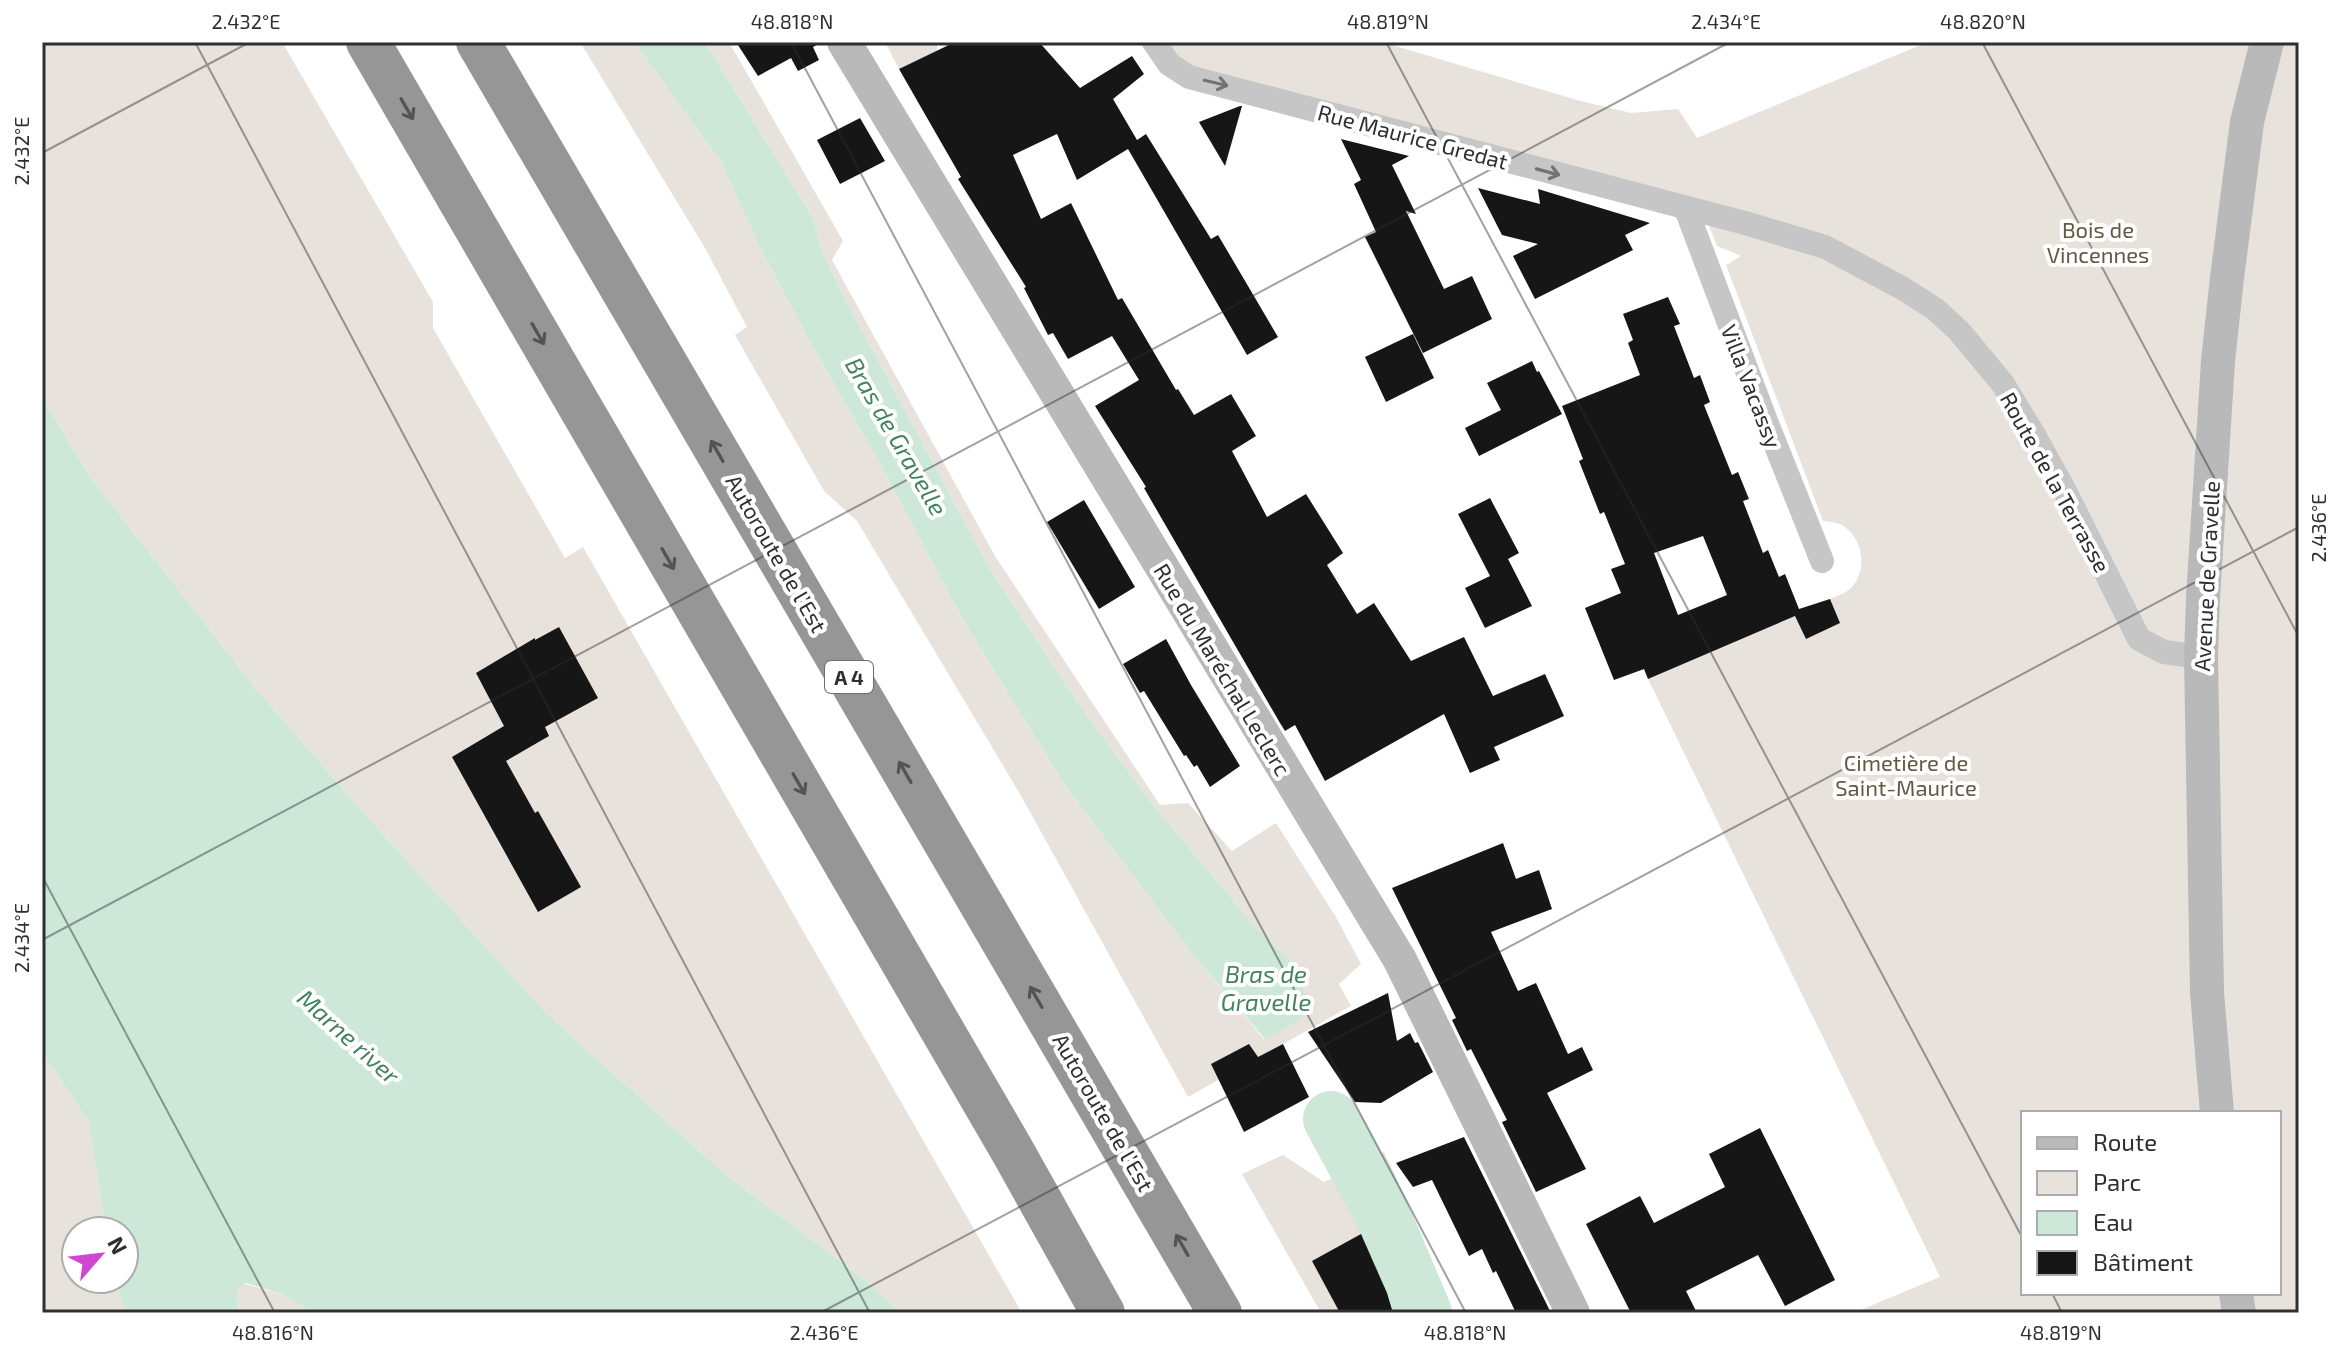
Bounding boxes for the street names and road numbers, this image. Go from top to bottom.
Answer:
street label: Rue Maurice Gredat [1315,98,1511,174]
street label: Villa Vacassy [1717,321,1788,452]
street label: Route de la Terrasse [1996,387,2116,577]
street label: Autoroute de l’Est [721,470,833,636]
street label: Avenue de Gravelle [2188,480,2224,672]
street label: Rue du Maréchal Leclerc [1149,558,1297,780]
road number: A 4 [825,661,873,693]
street label: Autoroute de l’Est [1048,1029,1160,1195]

